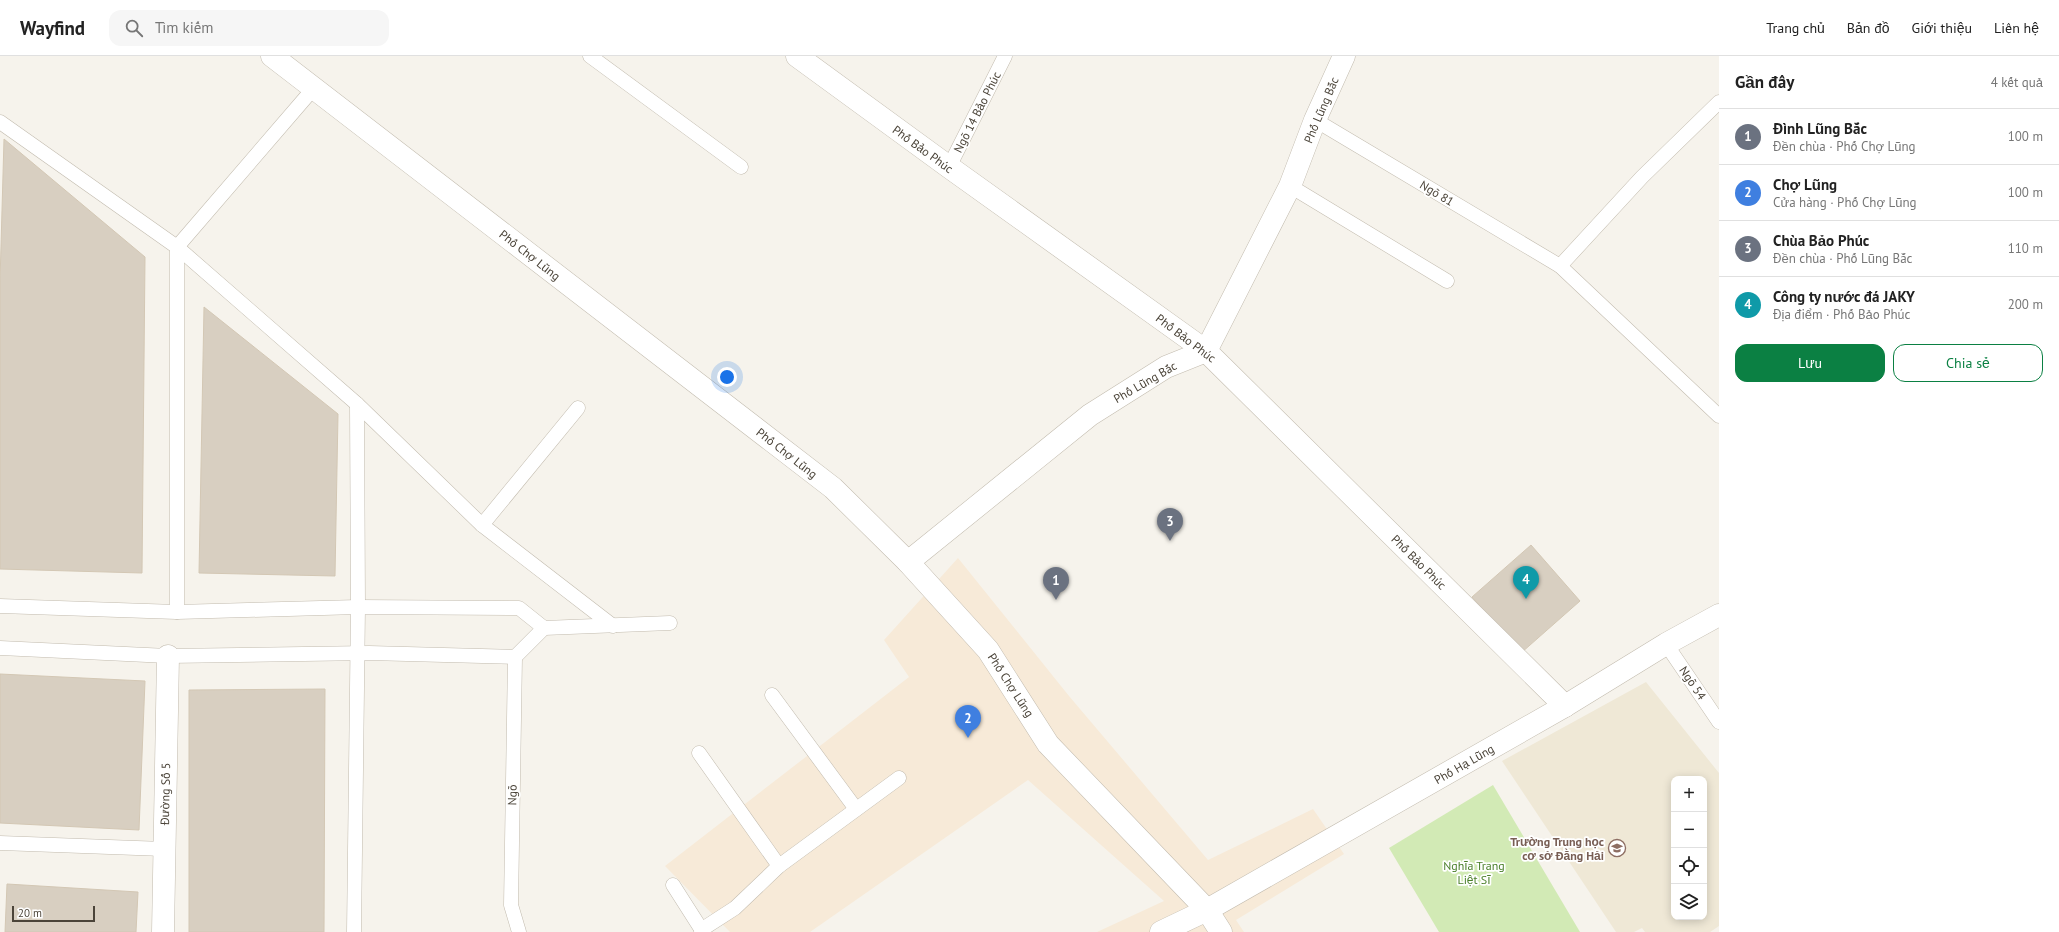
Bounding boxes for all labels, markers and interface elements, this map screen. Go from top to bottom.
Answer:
search box [109,10,389,46]
text: Wayfind [20,16,85,40]
icon: search [123,17,145,39]
text: Tìm kiếm [155,18,213,37]
text: Trang chủ [1766,19,1825,37]
text: Bản đồ [1847,19,1890,37]
text: Giới thiệu [1912,19,1972,37]
text: Liên hệ [1994,19,2039,37]
street label: Ngõ 14 Bảo Phúc [950,68,1004,155]
text: Gần đây [1735,71,1794,93]
street label: Phố Lũng Bắc [1300,74,1342,145]
text: 4 kết quả [1991,74,2043,91]
text: Đình Lũng Bắc [1773,119,1867,138]
street label: Phố Bảo Phúc [890,122,957,176]
text: 1 [1744,128,1752,145]
text: 100 m [2008,128,2043,145]
text: Đền chùa · Phố Chợ Lũng [1773,138,1916,155]
text: Chợ Lũng [1773,175,1837,194]
street label: Ngõ 81 [1417,177,1457,209]
text: 2 [1744,184,1752,201]
text: 100 m [2008,184,2043,201]
text: Cửa hàng · Phố Chợ Lũng [1773,194,1917,211]
street label: Phố Chợ Lũng [497,227,563,283]
text: Chùa Bảo Phúc [1773,231,1869,250]
text: 3 [1744,240,1752,257]
text: 110 m [2008,240,2043,257]
text: Đền chùa · Phố Lũng Bắc [1773,250,1912,267]
text: Công ty nước đá JAKY [1773,287,1915,306]
text: 4 [1744,296,1752,313]
text: 200 m [2008,296,2043,313]
text: Địa điểm · Phố Bảo Phúc [1773,306,1910,323]
street label: Phố Bảo Phúc [1153,311,1219,366]
button: Lưu [1735,344,1885,382]
button: Chia sẻ [1893,344,2043,382]
street label: Phố Lũng Bắc [1111,358,1180,406]
your location [717,367,737,387]
street label: Phố Chợ Lũng [754,425,820,481]
pin: 3 [1157,508,1183,541]
street label: Phố Bảo Phúc [1388,531,1450,593]
pin: 4 [1513,566,1539,599]
pin: 1 [1043,567,1069,600]
street label: Phố Chợ Lũng [985,650,1037,720]
street label: Ngõ 54 [1676,663,1710,703]
pin: 2 [955,705,981,738]
street label: Phố Hạ Lũng [1431,741,1497,787]
street label: Đường Số 5 [157,763,173,826]
map controls [1671,776,1707,920]
button: + [1671,776,1707,812]
street label: Ngõ [504,784,520,806]
button: − [1671,812,1707,848]
place label: Trường Trung học cơ sở Đằng Hải [1510,834,1604,863]
school or university icon: Trường Trung học cơ sở Đằng Hải [1607,838,1627,858]
button: locate [1671,848,1707,884]
park label: Nghĩa Trang Liệt Sĩ [1443,858,1505,887]
button: layers [1671,884,1707,920]
scale bar [12,904,95,923]
text: 20 m [18,906,42,920]

